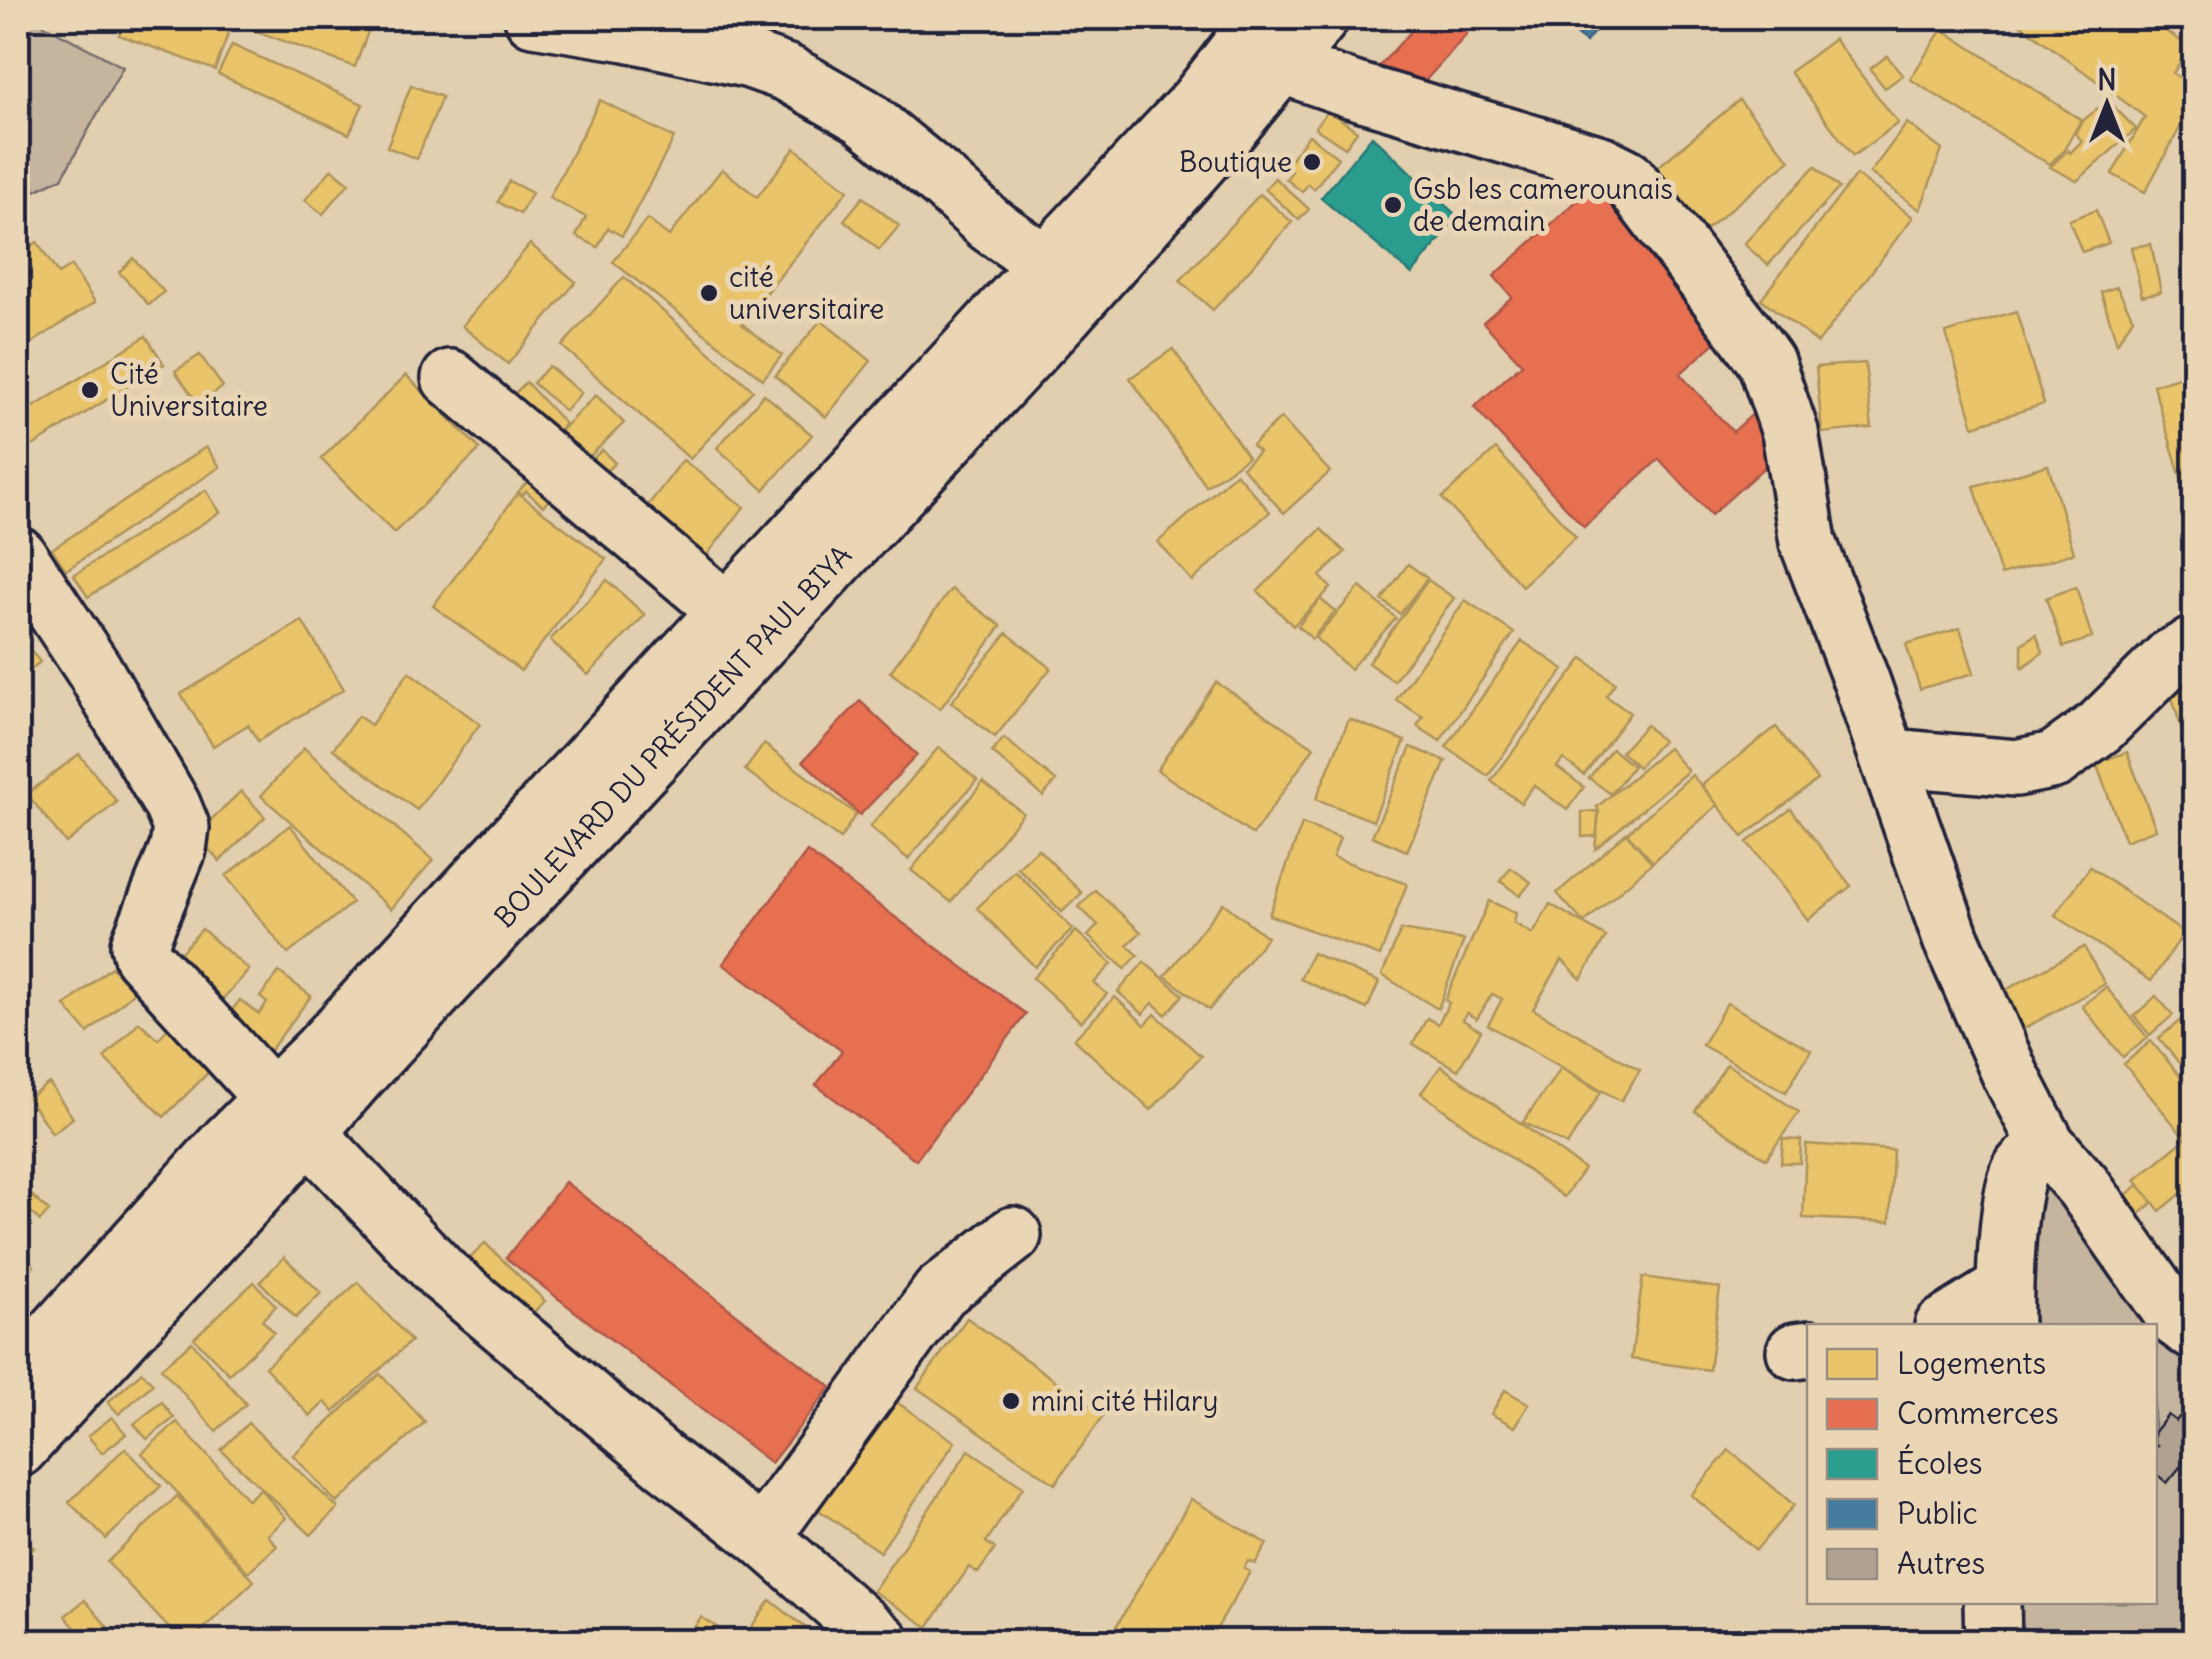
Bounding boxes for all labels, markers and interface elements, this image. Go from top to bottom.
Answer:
north arrow [2057,55,2157,155]
text: N [2097,62,2117,98]
place label: Boutique [1179,144,1292,180]
marker: Boutique [1301,151,1323,173]
place label: Gsb les camerounais de demain [1413,171,1673,239]
marker: Gsb les camerounais de demain [1382,194,1404,216]
place label: cité universitaire [729,259,884,327]
marker: cité universitaire [698,282,720,304]
place label: Cité Universitaire [110,356,268,424]
marker: Cité Universitaire [79,379,101,401]
street label: BOULEVARD DU PRÉSIDENT PAUL BIYA [486,537,859,935]
legend [1807,1324,2157,1604]
text: Logements [1897,1344,2046,1382]
place label: mini cité Hilary [1031,1383,1218,1419]
marker: mini cité Hilary [1000,1390,1022,1412]
text: Commerces [1897,1394,2059,1432]
text: Écoles [1897,1444,1983,1482]
text: Public [1897,1494,1978,1532]
text: Autres [1897,1544,1985,1582]

